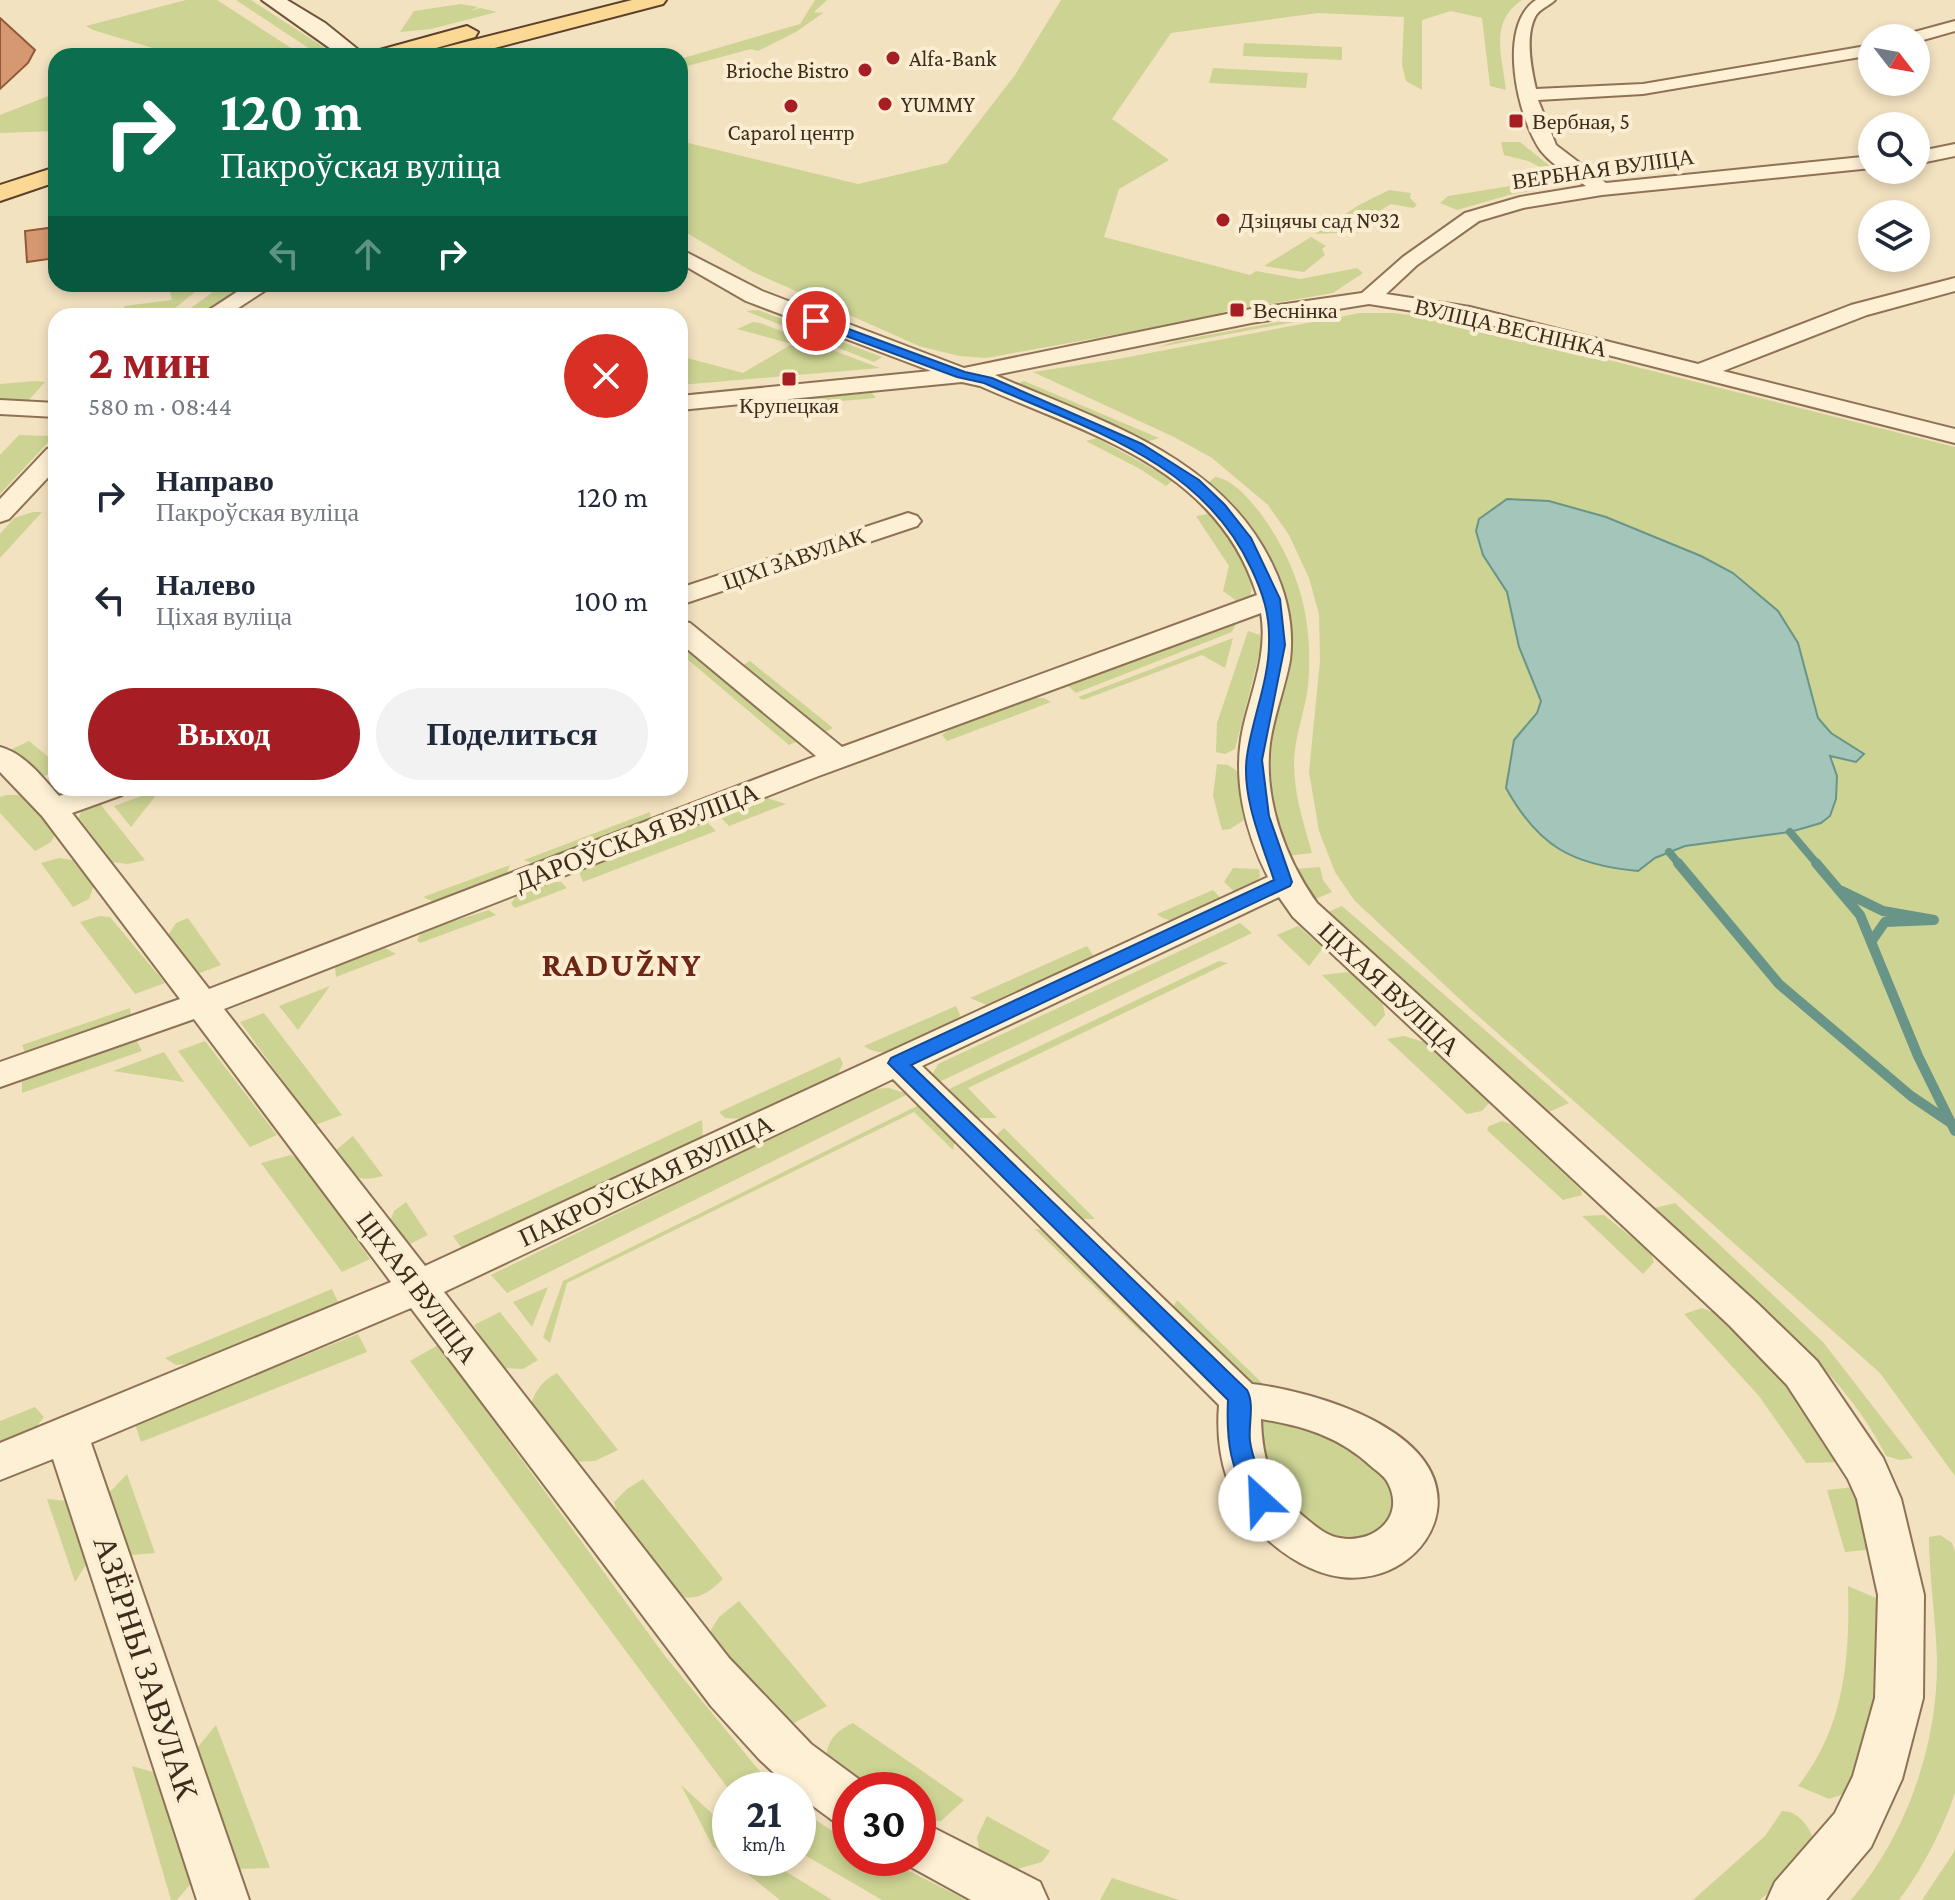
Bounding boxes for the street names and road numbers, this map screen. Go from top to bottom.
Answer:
street label: ВЕРБНАЯ ВУЛІЦА [1510,144,1696,194]
street label: ВУЛІЦА ВЕСНІНКА [1412,294,1610,362]
street label: ЦІХІ ЗАВУЛАК [720,523,869,595]
street label: ДАРОЎСКАЯ ВУЛІЦА [511,777,763,897]
street label: ЦІХАЯ ВУЛІЦА [1313,916,1466,1062]
street label: ПАКРОЎСКАЯ ВУЛІЦА [514,1109,778,1253]
street label: ЦІХАЯ ВУЛІЦА [351,1207,483,1369]
street label: АЗЁРНЫ ЗАВУЛАК [86,1531,206,1805]

